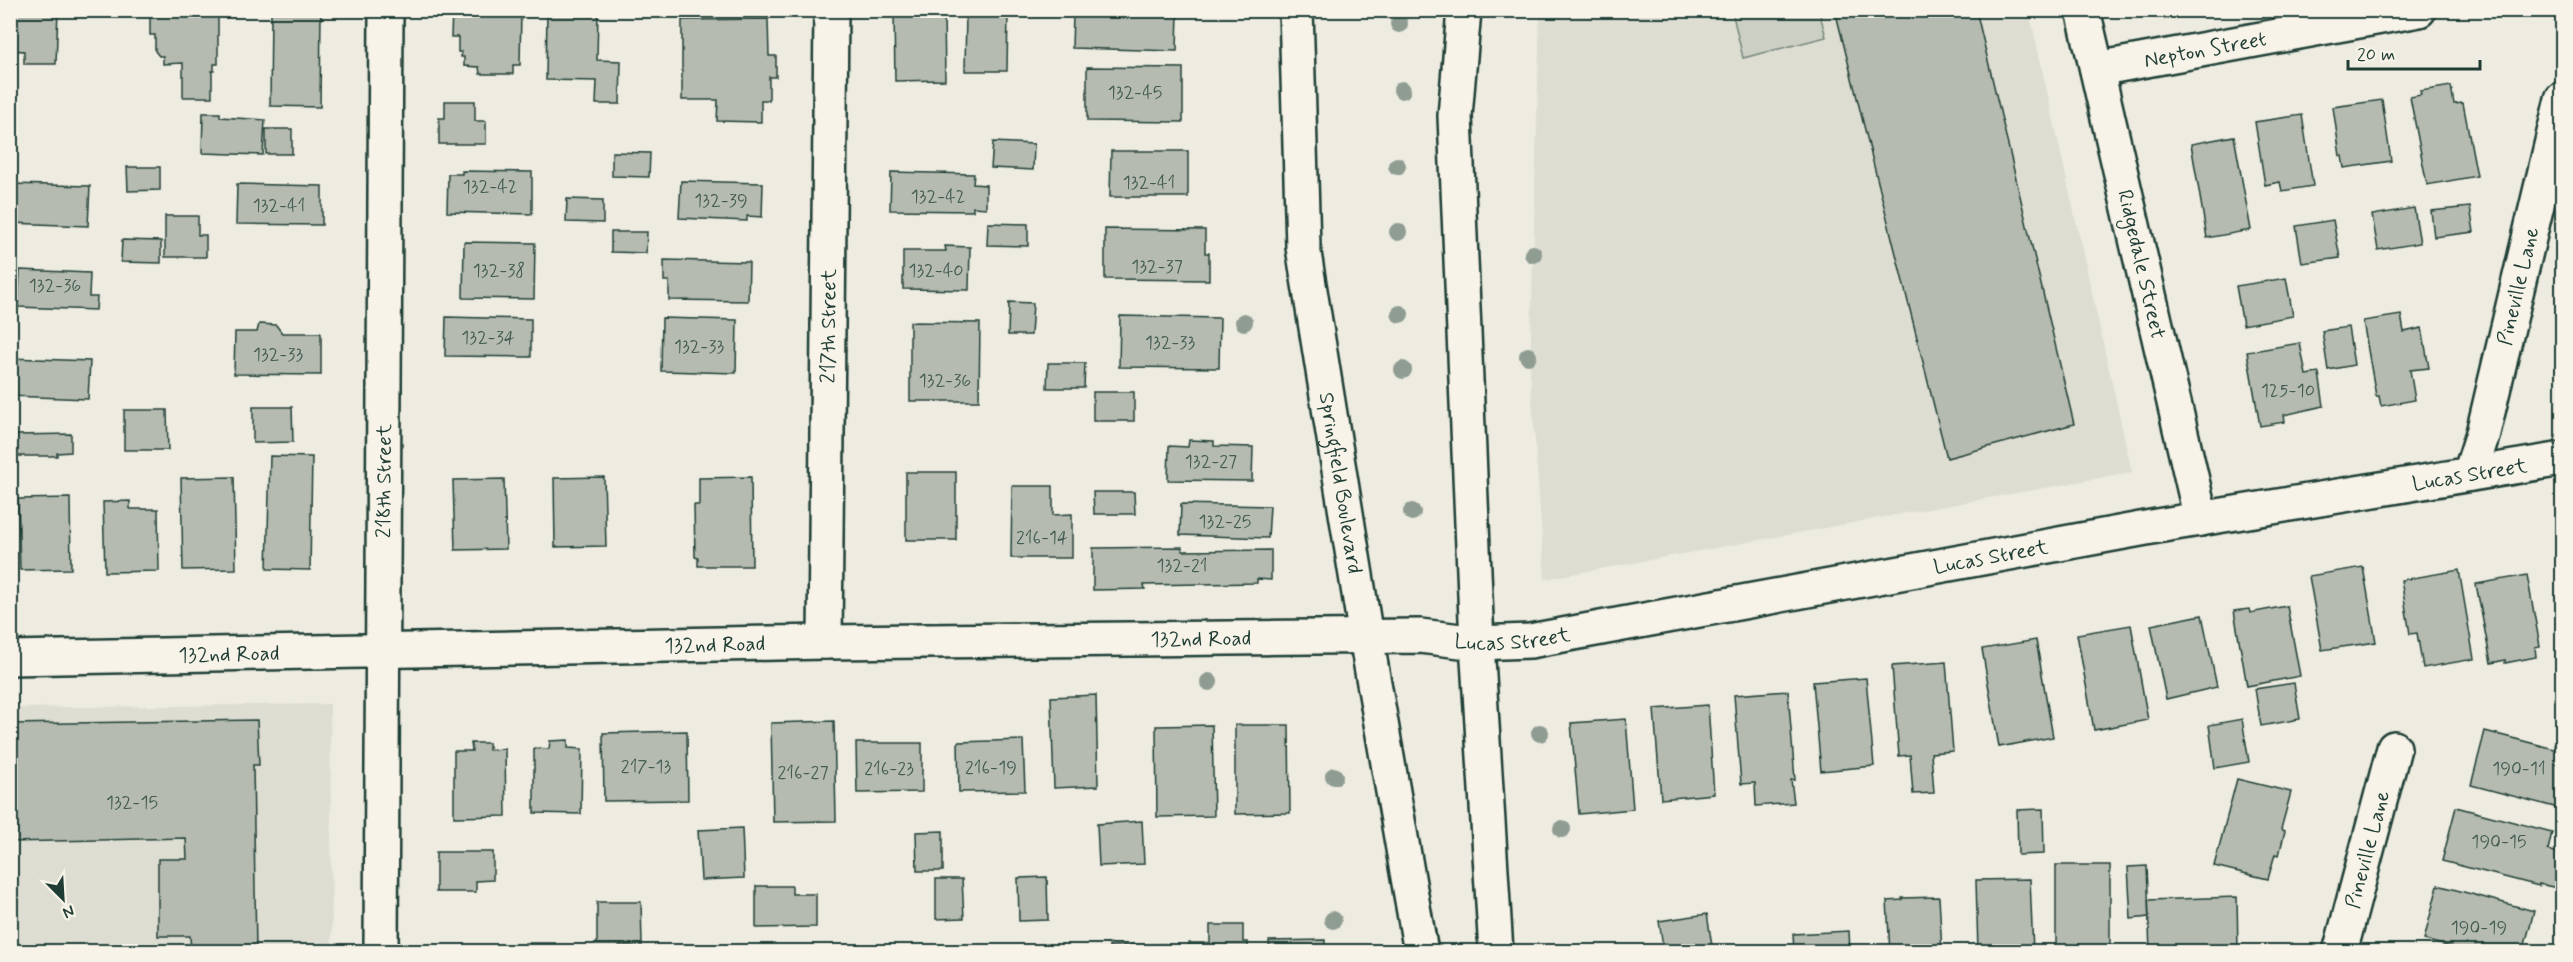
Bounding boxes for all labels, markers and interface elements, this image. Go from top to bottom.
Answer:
street label: Nepton Street [2142,25,2269,75]
scale bar [2348,33,2480,71]
text: 20 m [2357,43,2395,67]
house number: 132-45 [1108,81,1162,105]
house number: 132-41 [1123,171,1175,195]
house number: 132-42 [463,175,517,199]
house number: 132-42 [911,185,965,209]
street label: Ridgedale Street [2110,187,2172,342]
house number: 132-39 [694,189,748,213]
house number: 132-41 [253,194,305,218]
street label: Pineville Lane [2491,224,2546,348]
house number: 132-37 [1131,255,1183,279]
house number: 132-38 [473,259,525,283]
house number: 132-40 [908,259,964,283]
street label: 217th Street [814,268,844,383]
house number: 132-36 [29,274,81,298]
house number: 132-34 [461,326,515,350]
house number: 132-33 [1145,331,1195,355]
house number: 132-33 [674,335,724,359]
house number: 132-33 [253,343,303,367]
house number: 132-36 [919,369,971,393]
house number: 125-10 [2261,379,2315,403]
street label: Springfield Boulevard [1312,390,1369,576]
street label: 218th Street [370,423,399,538]
house number: 132-27 [1185,450,1237,474]
street label: Lucas Street [2410,452,2530,499]
house number: 132-25 [1199,510,1251,534]
house number: 216-14 [1016,526,1068,550]
street label: Lucas Street [1931,533,2051,582]
house number: 132-21 [1156,554,1208,578]
street label: Lucas Street [1453,621,1573,658]
street label: 132nd Road [1150,625,1251,654]
street label: 132nd Road [664,630,766,660]
street label: 132nd Road [178,640,280,670]
house number: 217-13 [621,755,672,779]
house number: 216-19 [965,756,1017,780]
house number: 216-23 [864,757,914,781]
house number: 190-11 [2492,757,2546,781]
house number: 216-27 [778,761,828,785]
street label: Pineville Lane [2339,788,2397,912]
house number: 132-15 [106,791,158,815]
house number: 190-15 [2471,830,2527,854]
north arrow [33,869,93,929]
text: N [59,900,78,923]
house number: 190-19 [2451,916,2507,940]

